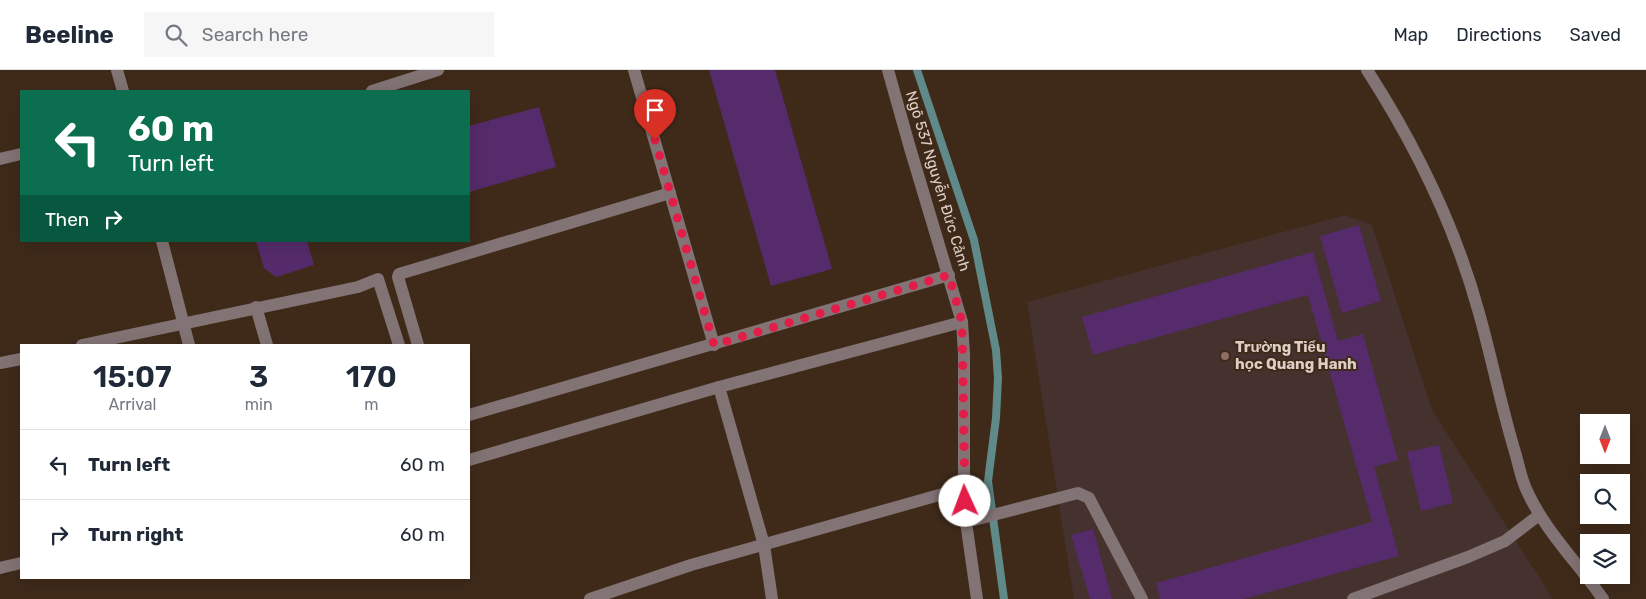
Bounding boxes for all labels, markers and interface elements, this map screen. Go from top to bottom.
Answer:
search box [144,12,494,57]
text: Beeline [25,21,114,49]
icon: search [162,21,190,49]
text: Search here [202,23,308,46]
text: Map [1393,24,1428,46]
text: Directions [1456,24,1542,46]
text: Saved [1570,24,1621,46]
pin [634,89,676,140]
street label: Ngõ 537 Nguyễn Đức Cảnh [902,89,974,273]
icon: arrive [641,96,669,124]
text: 60 m [128,108,214,150]
icon: left [45,110,110,175]
text: Turn left [128,150,214,177]
icon: right [99,205,127,233]
text: Then [45,208,89,231]
place label: Trường Tiểu học Quang Hanh [1235,338,1357,373]
marker: Trường Tiểu học Quang Hanh [1219,350,1231,362]
text: 15:07 [93,359,172,395]
text: 3 [249,359,268,395]
text: 170 [346,359,397,395]
text: Arrival [108,395,156,414]
text: min [245,395,273,414]
text: m [364,395,378,414]
north arrow [1580,414,1630,464]
map controls [1580,414,1630,584]
icon: left [45,451,73,479]
text: Turn left [88,453,170,476]
text: 60 m [400,453,445,476]
position arrow [938,474,990,526]
button: search [1580,474,1630,524]
icon: right [45,521,73,549]
text: Turn right [88,523,183,546]
text: 60 m [400,523,445,546]
button: layers [1580,534,1630,584]

